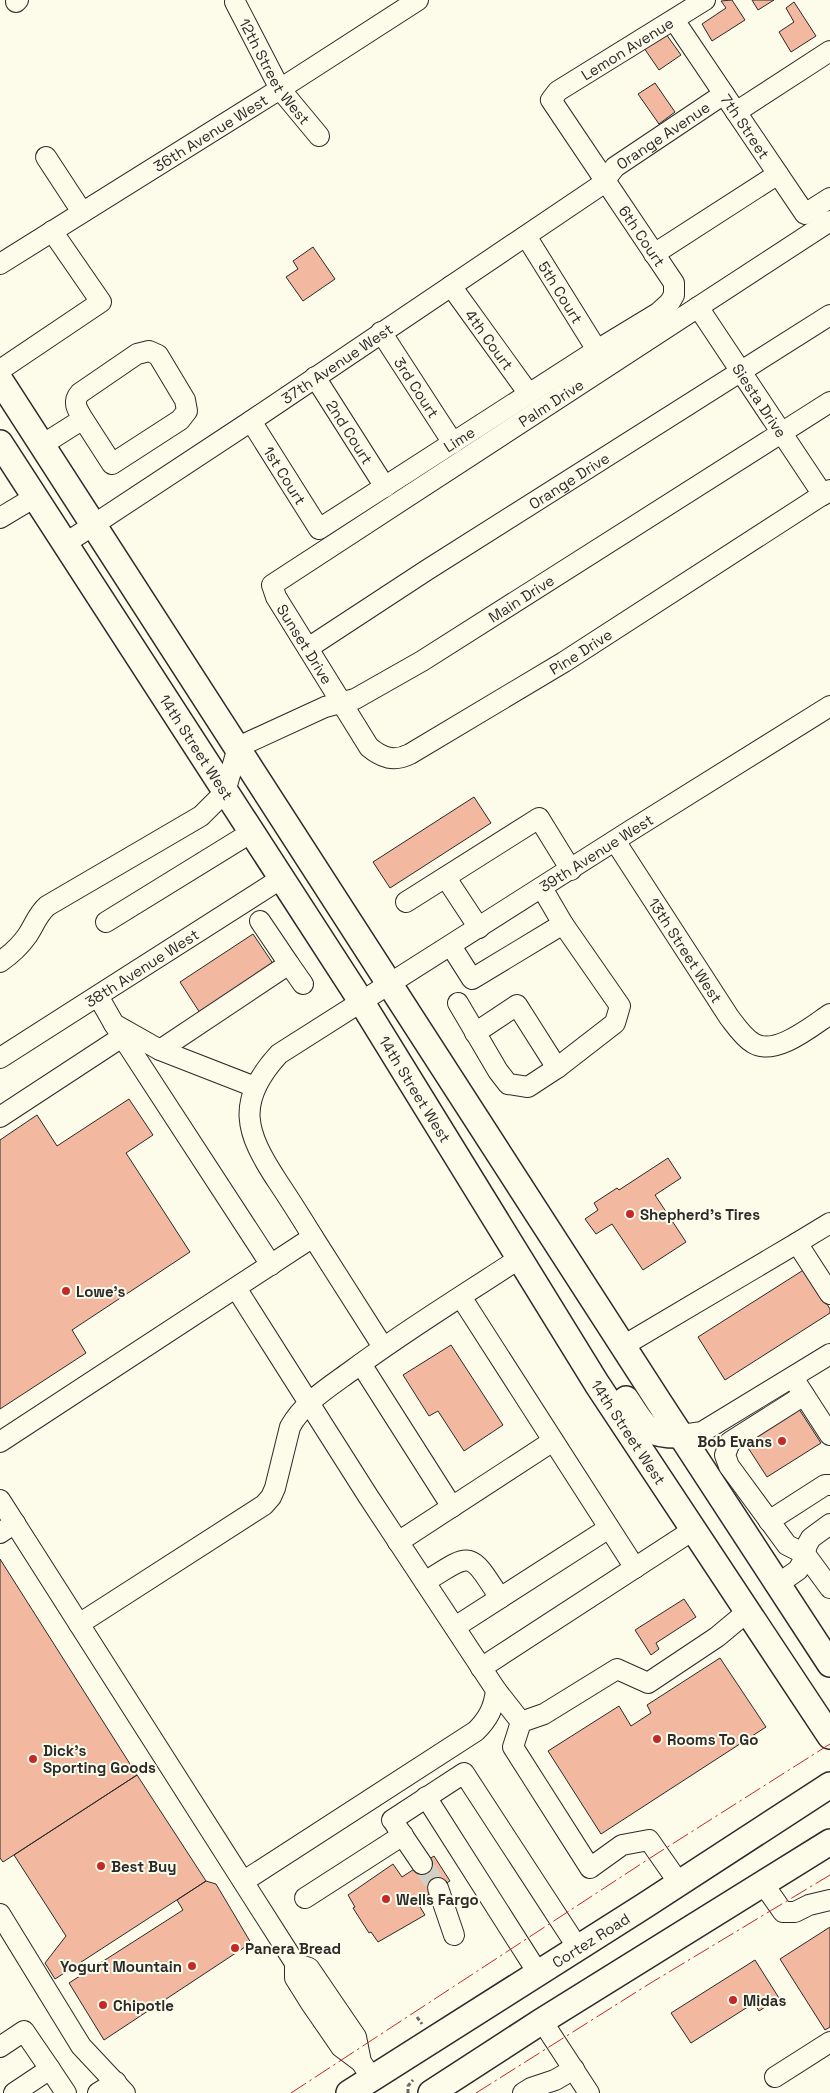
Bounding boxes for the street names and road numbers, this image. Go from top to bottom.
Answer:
street label: Lemon Avenue [577,12,677,84]
street label: 12th Street West [235,15,315,128]
street label: 36th Avenue West [150,90,271,175]
street label: 7th Street [717,90,774,162]
street label: Orange Avenue [612,97,713,173]
street label: 6th Court [615,202,669,270]
street label: 5th Court [534,257,587,327]
street label: 4th Court [461,306,518,374]
street label: 37th Avenue West [277,319,396,408]
street label: 3rd Court [390,353,444,421]
street label: Siesta Drive [729,360,791,441]
street label: Palm Drive [515,375,587,431]
street label: 2nd Court [322,396,377,468]
street label: Lime [440,422,478,456]
street label: 1st Court [260,442,311,508]
street label: Orange Drive [525,448,613,513]
street label: Main Drive [484,570,557,626]
street label: Sunset Drive [273,600,337,688]
street label: Pine Drive [546,624,615,678]
street label: 14th Street West [156,691,238,803]
street label: 39th Avenue West [535,809,656,896]
street label: 13th Street West [645,894,727,1006]
street label: 38th Avenue West [81,924,202,1011]
street label: 14th Street West [375,1032,455,1146]
street label: 14th Street West [587,1376,670,1488]
street label: Cortez Road [548,1908,633,1972]

